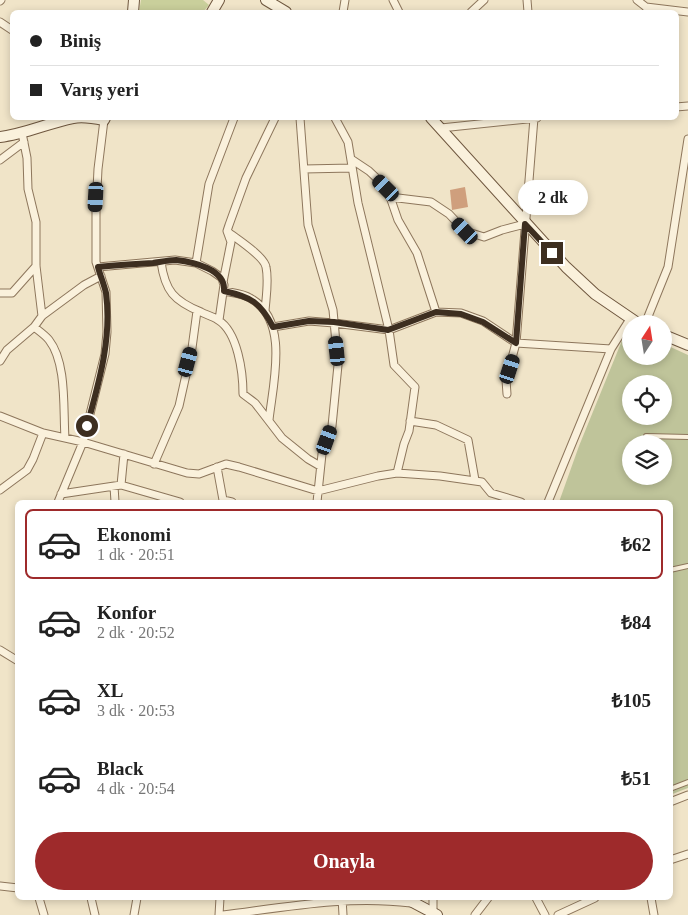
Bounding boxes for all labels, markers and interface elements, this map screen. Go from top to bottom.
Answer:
text: Biniş [60,30,101,51]
text: Varış yeri [60,79,139,100]
car [370,172,401,204]
callout: 2 dk [517,180,587,216]
car [87,182,104,212]
text: 2 dk [538,189,568,206]
car [449,215,480,247]
route end [541,242,563,264]
north arrow [622,315,672,365]
map controls [622,315,672,485]
car [327,335,346,367]
car [176,346,199,378]
car [498,352,521,386]
button: locate [622,375,672,425]
route start [76,415,98,437]
car [314,423,339,457]
button: layers [622,435,672,485]
icon: car [37,522,82,567]
text: Ekonomi [97,524,171,545]
text: ₺62 [621,534,651,555]
text: 1 dk · 20:51 [97,546,175,563]
icon: car [37,600,82,645]
text: Konfor [97,602,156,623]
text: ₺84 [621,612,651,633]
text: 2 dk · 20:52 [97,624,175,641]
icon: car [37,678,82,723]
text: XL [97,680,123,701]
text: ₺105 [612,690,651,711]
text: 3 dk · 20:53 [97,702,175,719]
icon: car [37,756,82,801]
text: Black [97,758,143,779]
text: ₺51 [621,768,651,789]
text: 4 dk · 20:54 [97,780,175,797]
button: Onayla [35,832,653,890]

